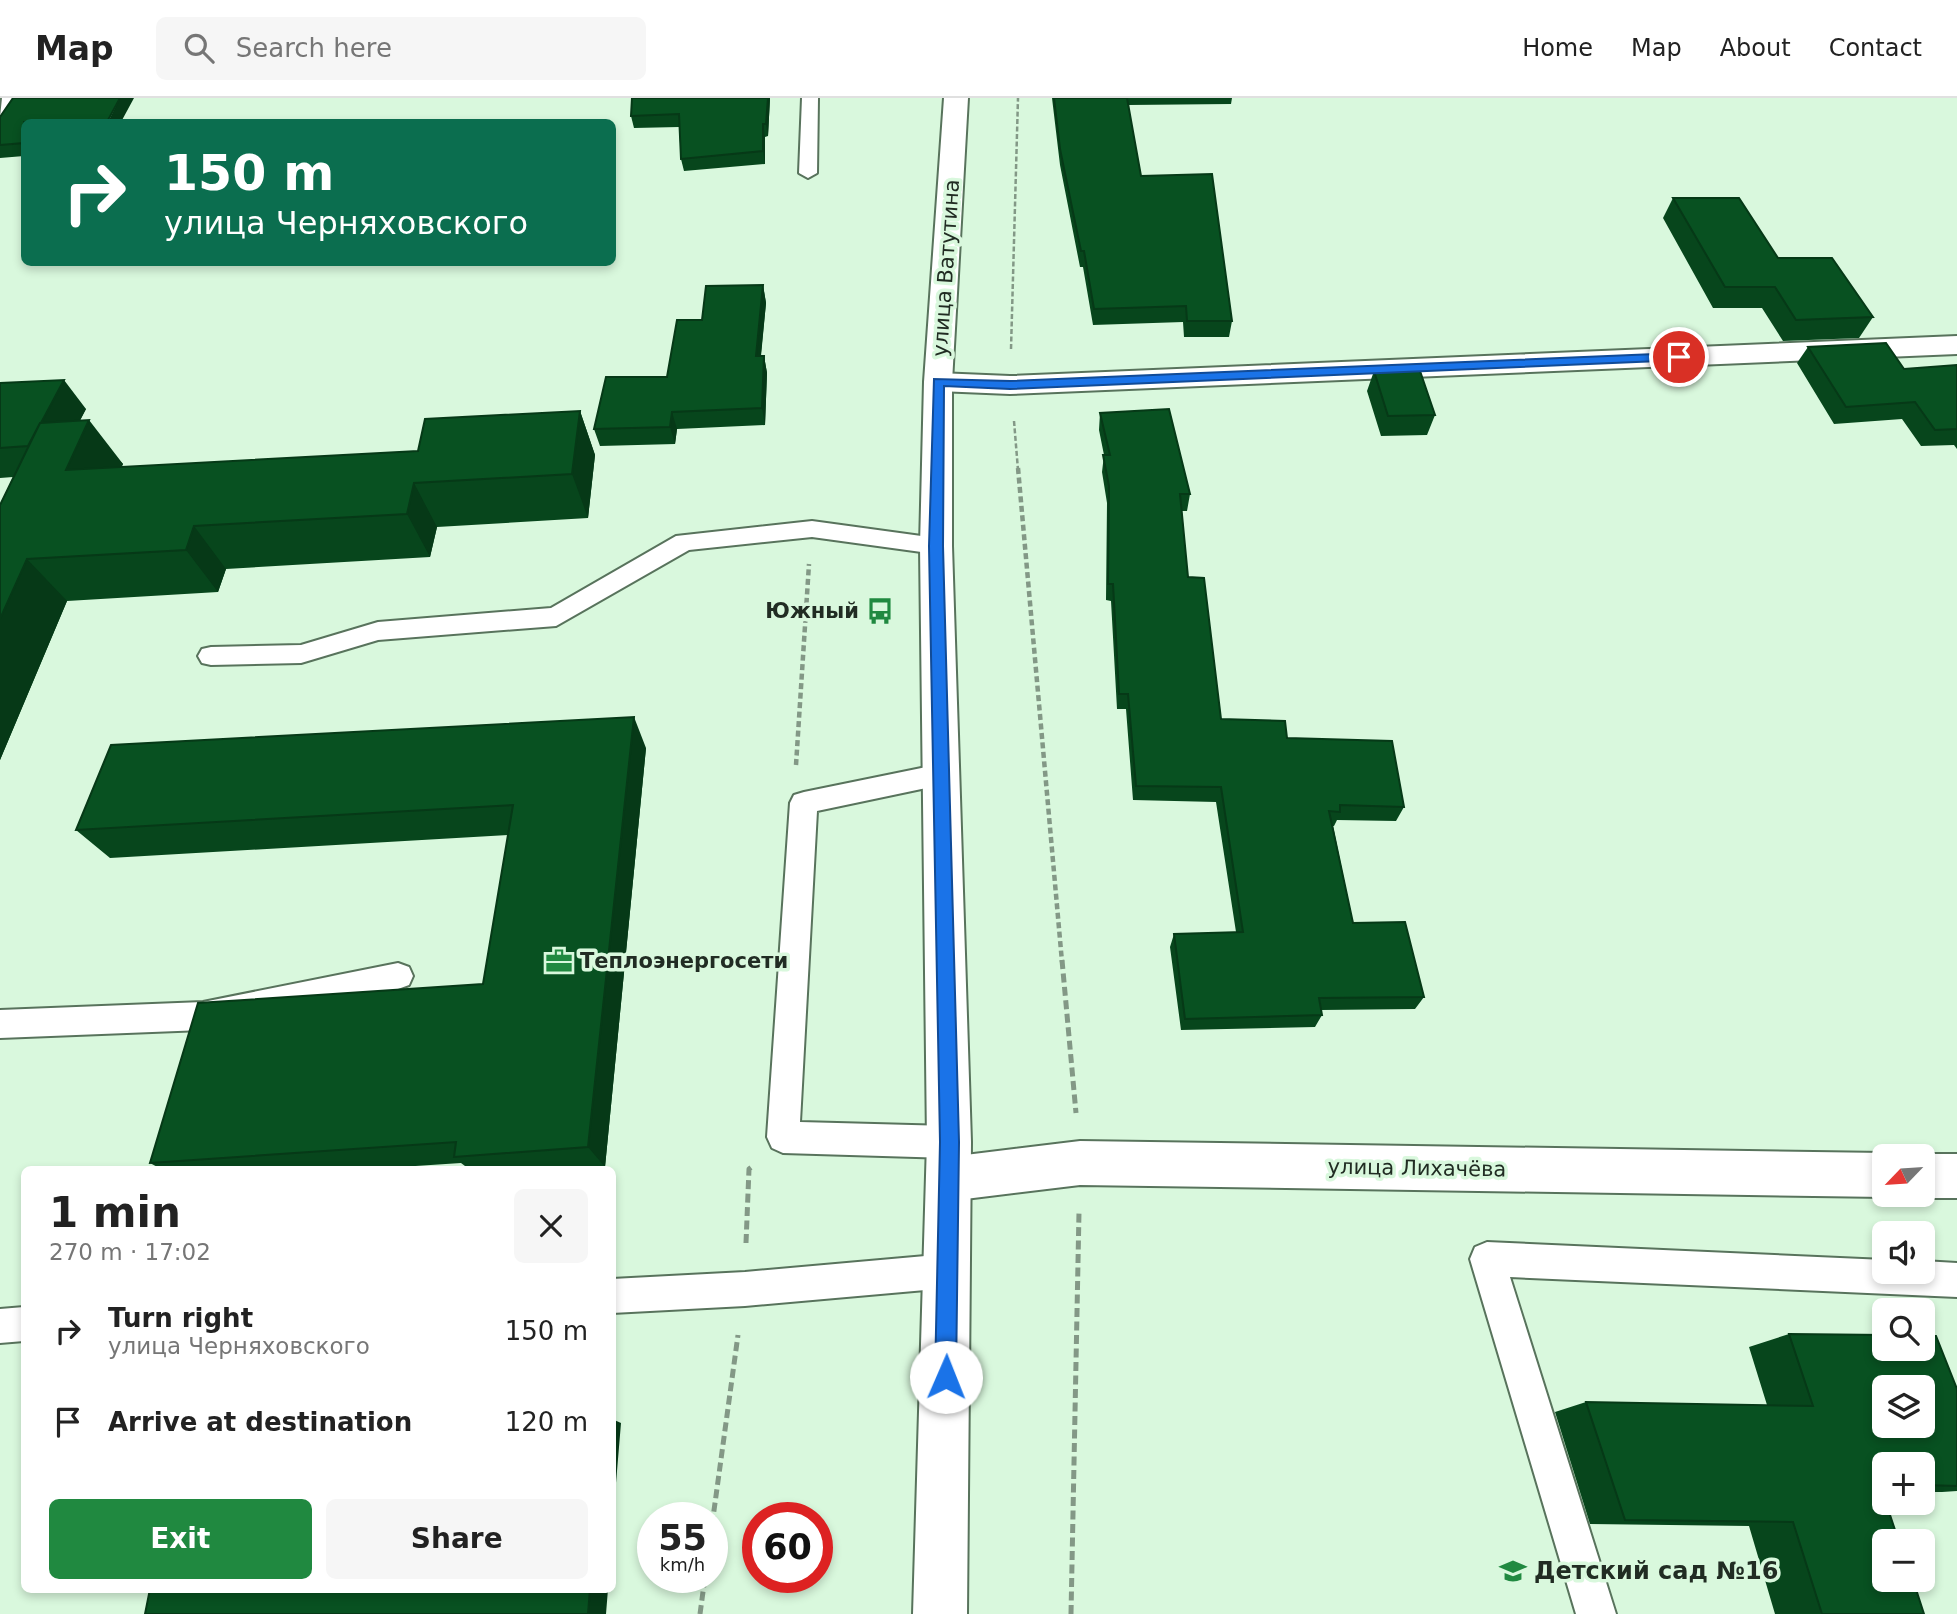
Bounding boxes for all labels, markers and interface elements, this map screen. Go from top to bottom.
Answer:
search box [156,17,646,80]
text: Map [35,29,114,68]
icon: search [180,29,218,67]
text: Search here [236,33,392,63]
text: Home [1522,34,1593,62]
text: Map [1631,34,1682,62]
text: About [1720,34,1791,62]
text: Contact [1829,34,1922,62]
text: 150 m [164,145,334,202]
icon: right [49,147,140,238]
street label: улица Ватутина [928,178,964,358]
text: улица Черняховского [164,204,528,242]
pin [1649,327,1709,387]
icon: arrive [1660,338,1698,376]
bus stop icon: Южный [865,596,895,626]
place label: Южный [765,599,859,623]
office icon: Теплоэнергосети [544,946,574,976]
place label: Теплоэнергосети [580,949,788,973]
north arrow [1872,1144,1936,1208]
map controls [1872,1144,1935,1592]
street label: улица Лихачёва [1327,1154,1507,1182]
text: 1 min [49,1188,181,1237]
button: close [514,1189,588,1263]
button: sound [1872,1221,1935,1284]
text: 270 m · 17:02 [49,1239,211,1265]
button: search [1872,1298,1935,1361]
text: Turn right [108,1303,253,1333]
icon: right [49,1312,87,1350]
text: 150 m [505,1316,588,1346]
text: улица Черняховского [108,1333,370,1359]
position arrow [909,1340,983,1414]
button: layers [1872,1375,1935,1438]
icon: arrive [49,1403,87,1441]
text: Arrive at destination [108,1407,412,1437]
text: 120 m [505,1407,588,1437]
button: + [1872,1452,1935,1515]
button: Exit [49,1499,312,1579]
button: Share [326,1499,588,1579]
speed limit sign: 60 [742,1502,833,1593]
text: 55 [658,1518,707,1558]
button: − [1872,1529,1935,1592]
text: km/h [660,1554,705,1575]
school or university icon: Детский сад №16 [1498,1556,1528,1586]
place label: Детский сад №16 [1534,1557,1779,1585]

